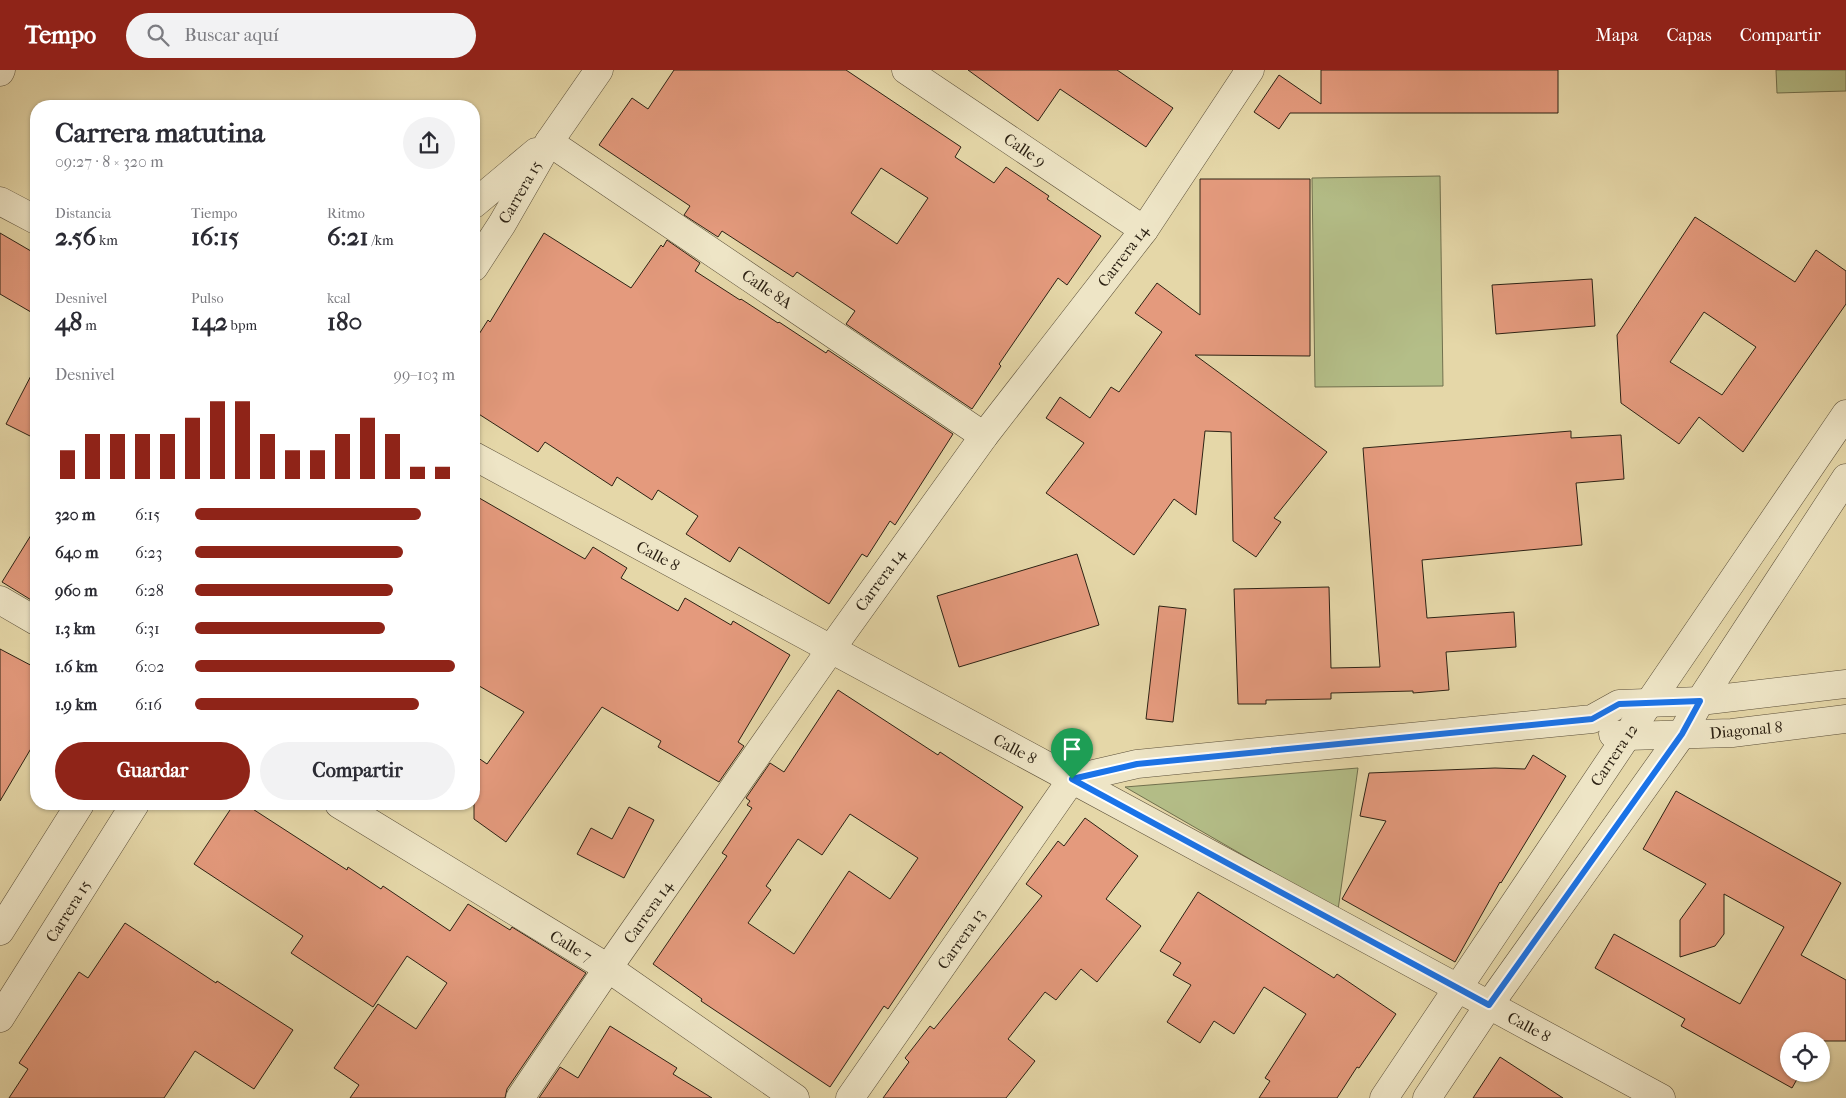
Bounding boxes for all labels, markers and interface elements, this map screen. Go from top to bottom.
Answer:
search box [126,13,476,58]
text: Tempo [25,21,96,49]
icon: search [144,21,172,49]
text: Buscar aquí [184,24,279,46]
text: Mapa [1596,25,1638,46]
text: Capas [1666,25,1712,46]
text: Compartir [1740,25,1821,46]
text: Carrera matutina [55,116,265,149]
button: share [403,117,455,169]
street label: Calle 9 [1000,129,1050,171]
text: 09:27 · 8 × 320 m [55,152,164,171]
street label: Carrera 15 [494,157,546,227]
text: Distancia [55,205,111,222]
text: Tiempo [191,205,237,222]
text: Ritmo [327,205,365,222]
street label: Carrera 14 [1094,221,1153,291]
text: 2.56 [55,222,96,251]
text: 16:15 [191,222,239,251]
text: 6:21 [327,222,368,251]
text: km [96,232,118,249]
text: /km [368,232,394,249]
street label: Calle 8A [738,265,796,313]
text: Desnivel [55,290,107,307]
text: Pulso [191,290,224,307]
text: kcal [327,290,351,307]
text: 48 [55,307,82,336]
text: 142 [191,307,228,336]
text: 180 [327,307,362,336]
text: m [82,317,97,334]
text: bpm [228,317,257,334]
text: Desnivel [55,365,115,384]
text: 99–103 m [394,365,455,384]
text: 320 m [55,505,95,524]
text: 6:15 [135,505,160,524]
street label: Calle 8 [633,537,683,575]
text: 640 m [55,543,99,562]
text: 6:23 [135,543,162,562]
street label: Carrera 14 [851,545,909,615]
text: 960 m [55,581,98,600]
text: 6:28 [135,581,164,600]
text: 1.3 km [55,619,95,638]
text: 6:31 [135,619,160,638]
text: 1.6 km [55,657,97,676]
text: 6:02 [135,657,165,676]
text: 1.9 km [55,695,97,714]
text: 6:16 [135,695,162,714]
street label: Diagonal 8 [1709,717,1783,743]
street label: Carrera 12 [1586,720,1642,790]
pin [1051,728,1093,779]
street label: Calle 8 [990,730,1040,768]
icon: arrive [1058,735,1086,763]
button: Guardar [55,742,250,800]
button: Compartir [260,742,455,800]
street label: Carrera 15 [41,876,95,946]
street label: Carrera 14 [619,876,677,947]
street label: Carrera 13 [933,905,989,973]
street label: Calle 7 [546,926,596,966]
street label: Calle 8 [1504,1008,1554,1046]
map controls [1780,1032,1830,1082]
button: locate [1780,1032,1830,1082]

